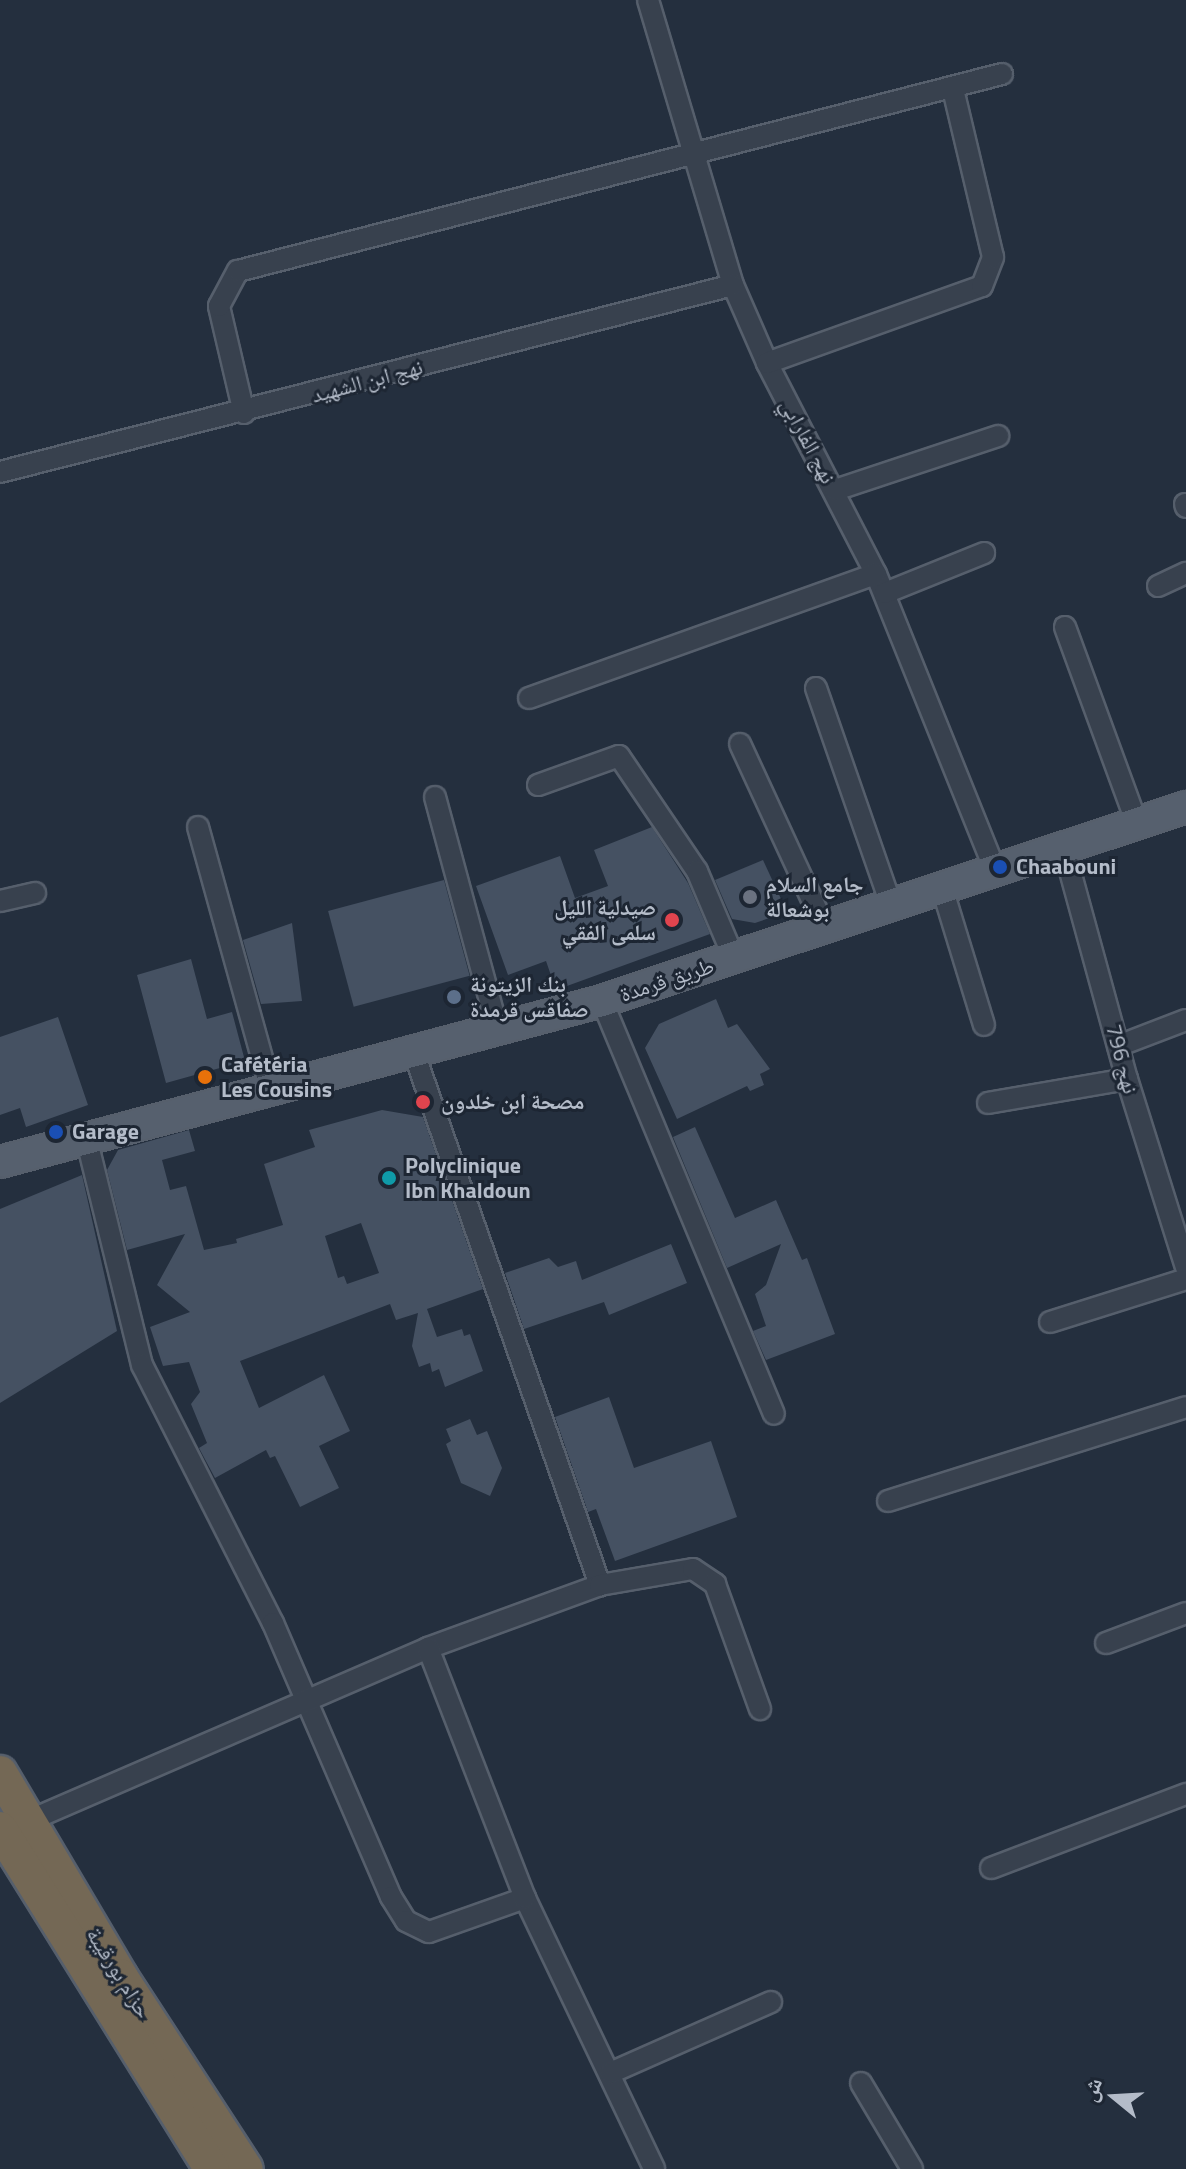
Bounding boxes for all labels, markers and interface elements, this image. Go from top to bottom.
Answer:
street label: نهج ابن الشهيد [308,353,426,409]
street label: نهج الفارابي [775,394,841,488]
place label: Chaabouni [1016,854,1116,880]
marker: Chaabouni [991,858,1009,876]
place label: جامع السلام بوشعالة [766,871,864,922]
marker: جامع السلام بوشعالة [741,888,759,906]
place label: صيدلية الليل سلمى الفقي [554,894,656,946]
marker: صيدلية الليل سلمى الفقي [663,911,681,929]
street label: طريق قرمدة [617,952,717,1008]
place label: بنك الزيتونة صفاقس قرمدة [470,971,588,1022]
marker: بنك الزيتونة صفاقس قرمدة [445,988,463,1006]
street label: نهج 796 [1100,1021,1144,1097]
place label: Cafétéria Les Cousins [221,1051,332,1102]
marker: Cafétéria Les Cousins [196,1068,214,1086]
place label: مصحة ابن خلدون [441,1089,584,1115]
marker: مصحة ابن خلدون [412,1091,434,1113]
place label: Garage [72,1119,139,1145]
marker: Garage [47,1123,65,1141]
place label: Polyclinique Ibn Khaldoun [405,1152,531,1204]
marker: Polyclinique Ibn Khaldoun [380,1169,398,1187]
street label: حزام بورقيبة [81,1923,157,2023]
north arrow [1074,2057,1154,2137]
text: ش [1071,2073,1111,2106]

